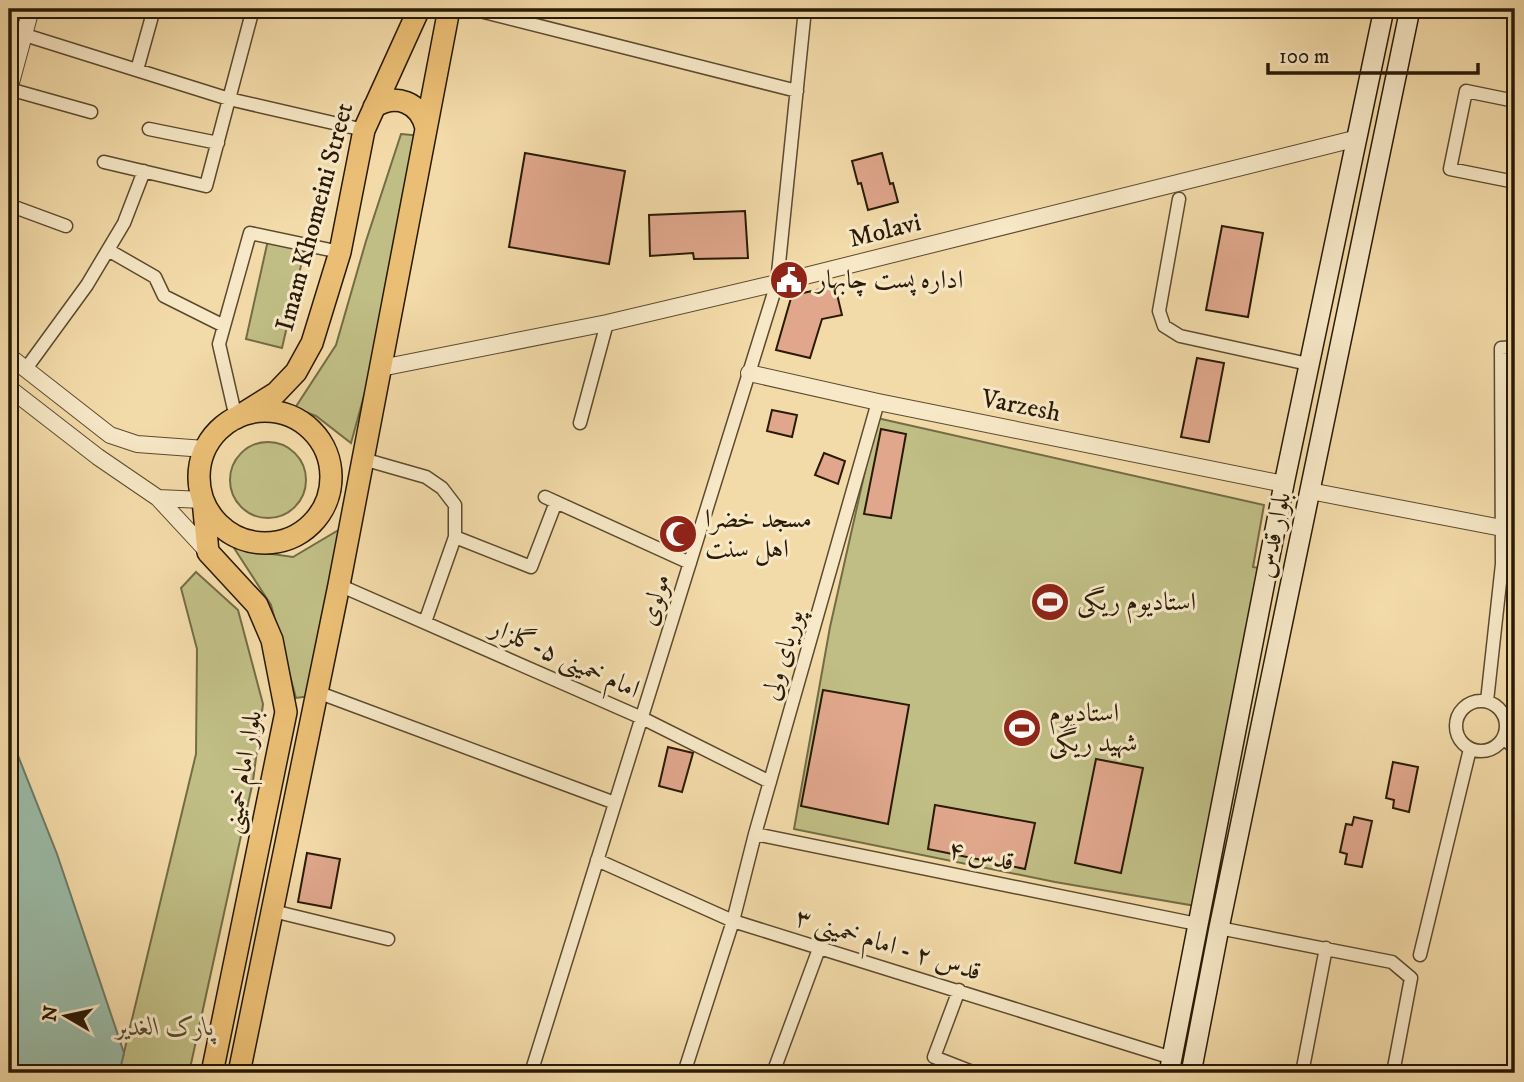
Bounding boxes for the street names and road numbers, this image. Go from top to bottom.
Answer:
street label: Imam Khomeini Street [269,99,361,335]
street label: Molavi [846,206,924,256]
street label: Varzesh [978,382,1064,430]
street label: بلوار قدس [1249,489,1299,581]
street label: مولوی [632,570,678,630]
street label: پوریای ولی [754,605,813,704]
street label: امام خمینی ۵-گلزار [481,610,645,711]
street label: بلوار امام خمینی [216,708,275,837]
street label: قدس ۴ [945,833,1017,879]
street label: قدس ۲ - امام خمینی ۳ [790,901,985,994]

